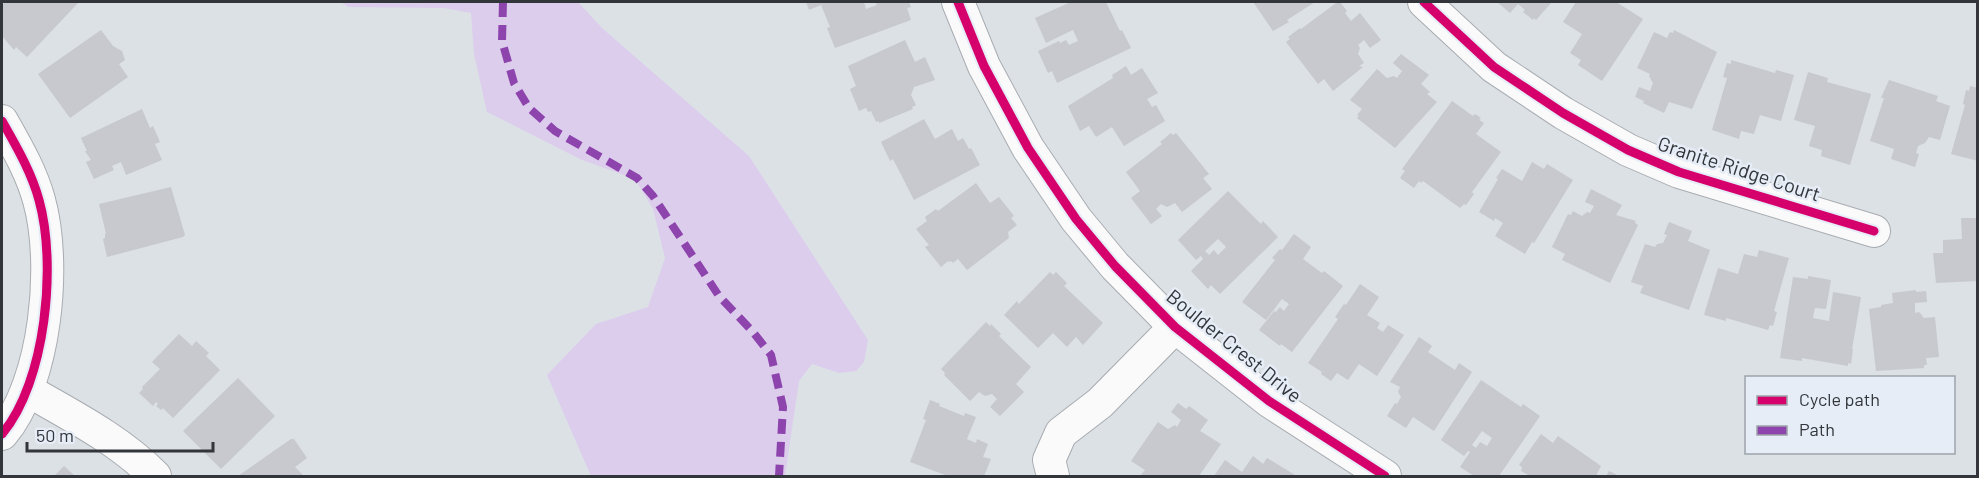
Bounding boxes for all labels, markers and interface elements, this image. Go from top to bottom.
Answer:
street label: Granite Ridge Court [1655,130,1824,206]
street label: Boulder Crest Drive [1162,283,1307,407]
legend [1745,376,1955,454]
text: Cycle path [1799,388,1880,410]
scale bar [27,415,213,453]
text: Path [1799,418,1835,440]
text: 50 m [36,424,74,446]

